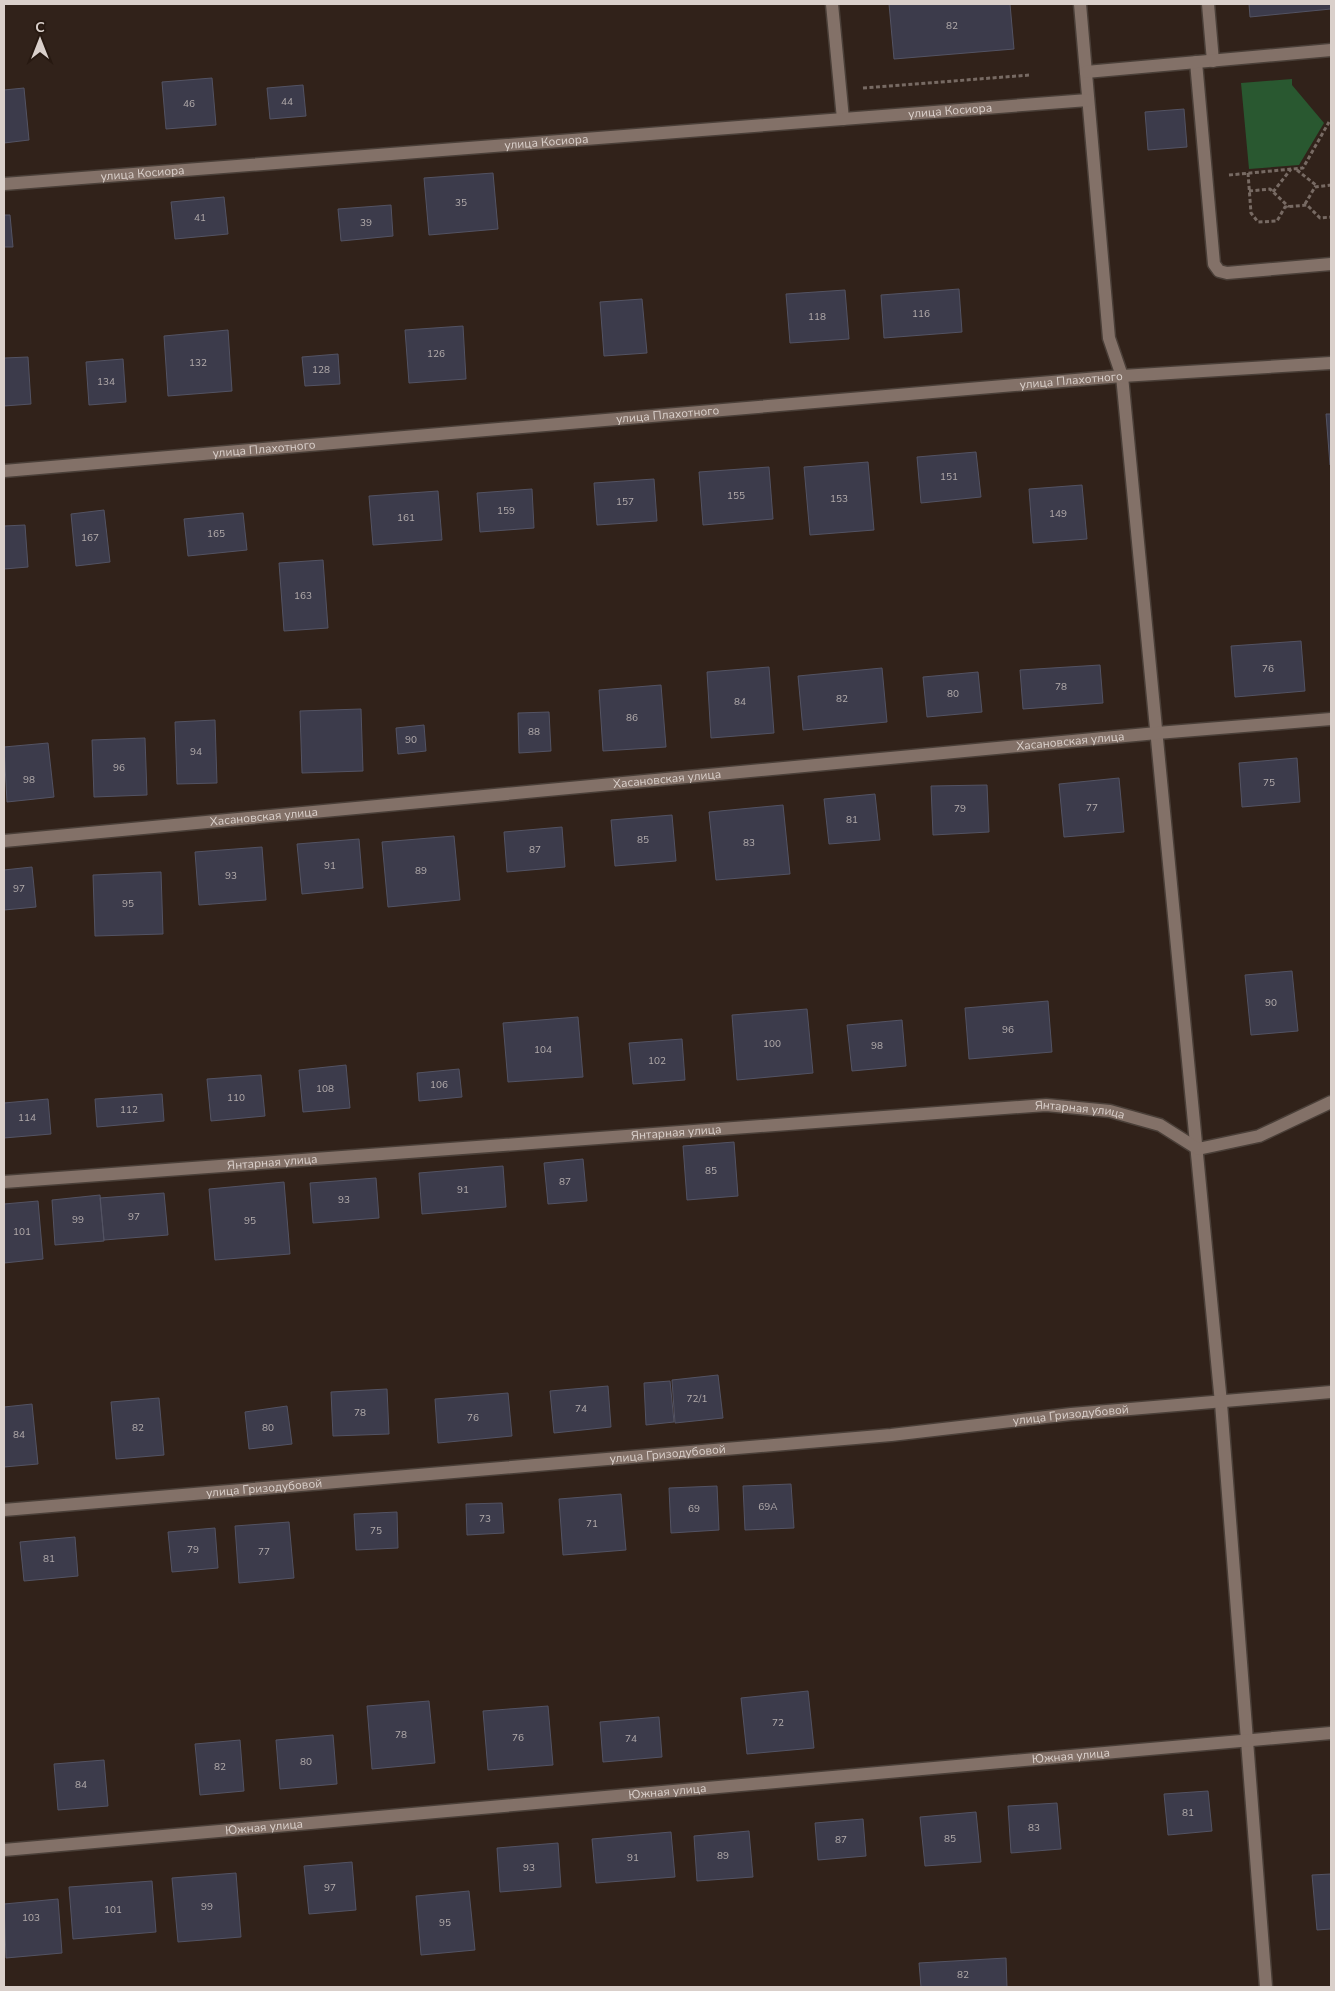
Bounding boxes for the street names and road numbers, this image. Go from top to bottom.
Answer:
street label: улица Косиора [908,99,993,122]
street label: улица Косиора [504,131,589,153]
street label: улица Косиора [100,162,185,184]
street label: улица Плахотного [1019,368,1124,393]
street label: улица Плахотного [615,402,720,427]
street label: улица Плахотного [212,437,316,461]
street label: Хасановская улица [1016,728,1125,754]
street label: Хасановская улица [612,766,722,792]
street label: Хасановская улица [209,804,319,830]
street label: Янтарная улица [1034,1097,1127,1123]
street label: Янтарная улица [630,1121,722,1144]
street label: Янтарная улица [227,1151,318,1173]
street label: улица Гризодубовой [1012,1401,1129,1429]
street label: улица Гризодубовой [609,1441,726,1467]
street label: улица Гризодубовой [205,1475,323,1501]
street label: Южная улица [1031,1745,1110,1767]
street label: Южная улица [628,1780,707,1803]
street label: Южная улица [224,1816,304,1838]

